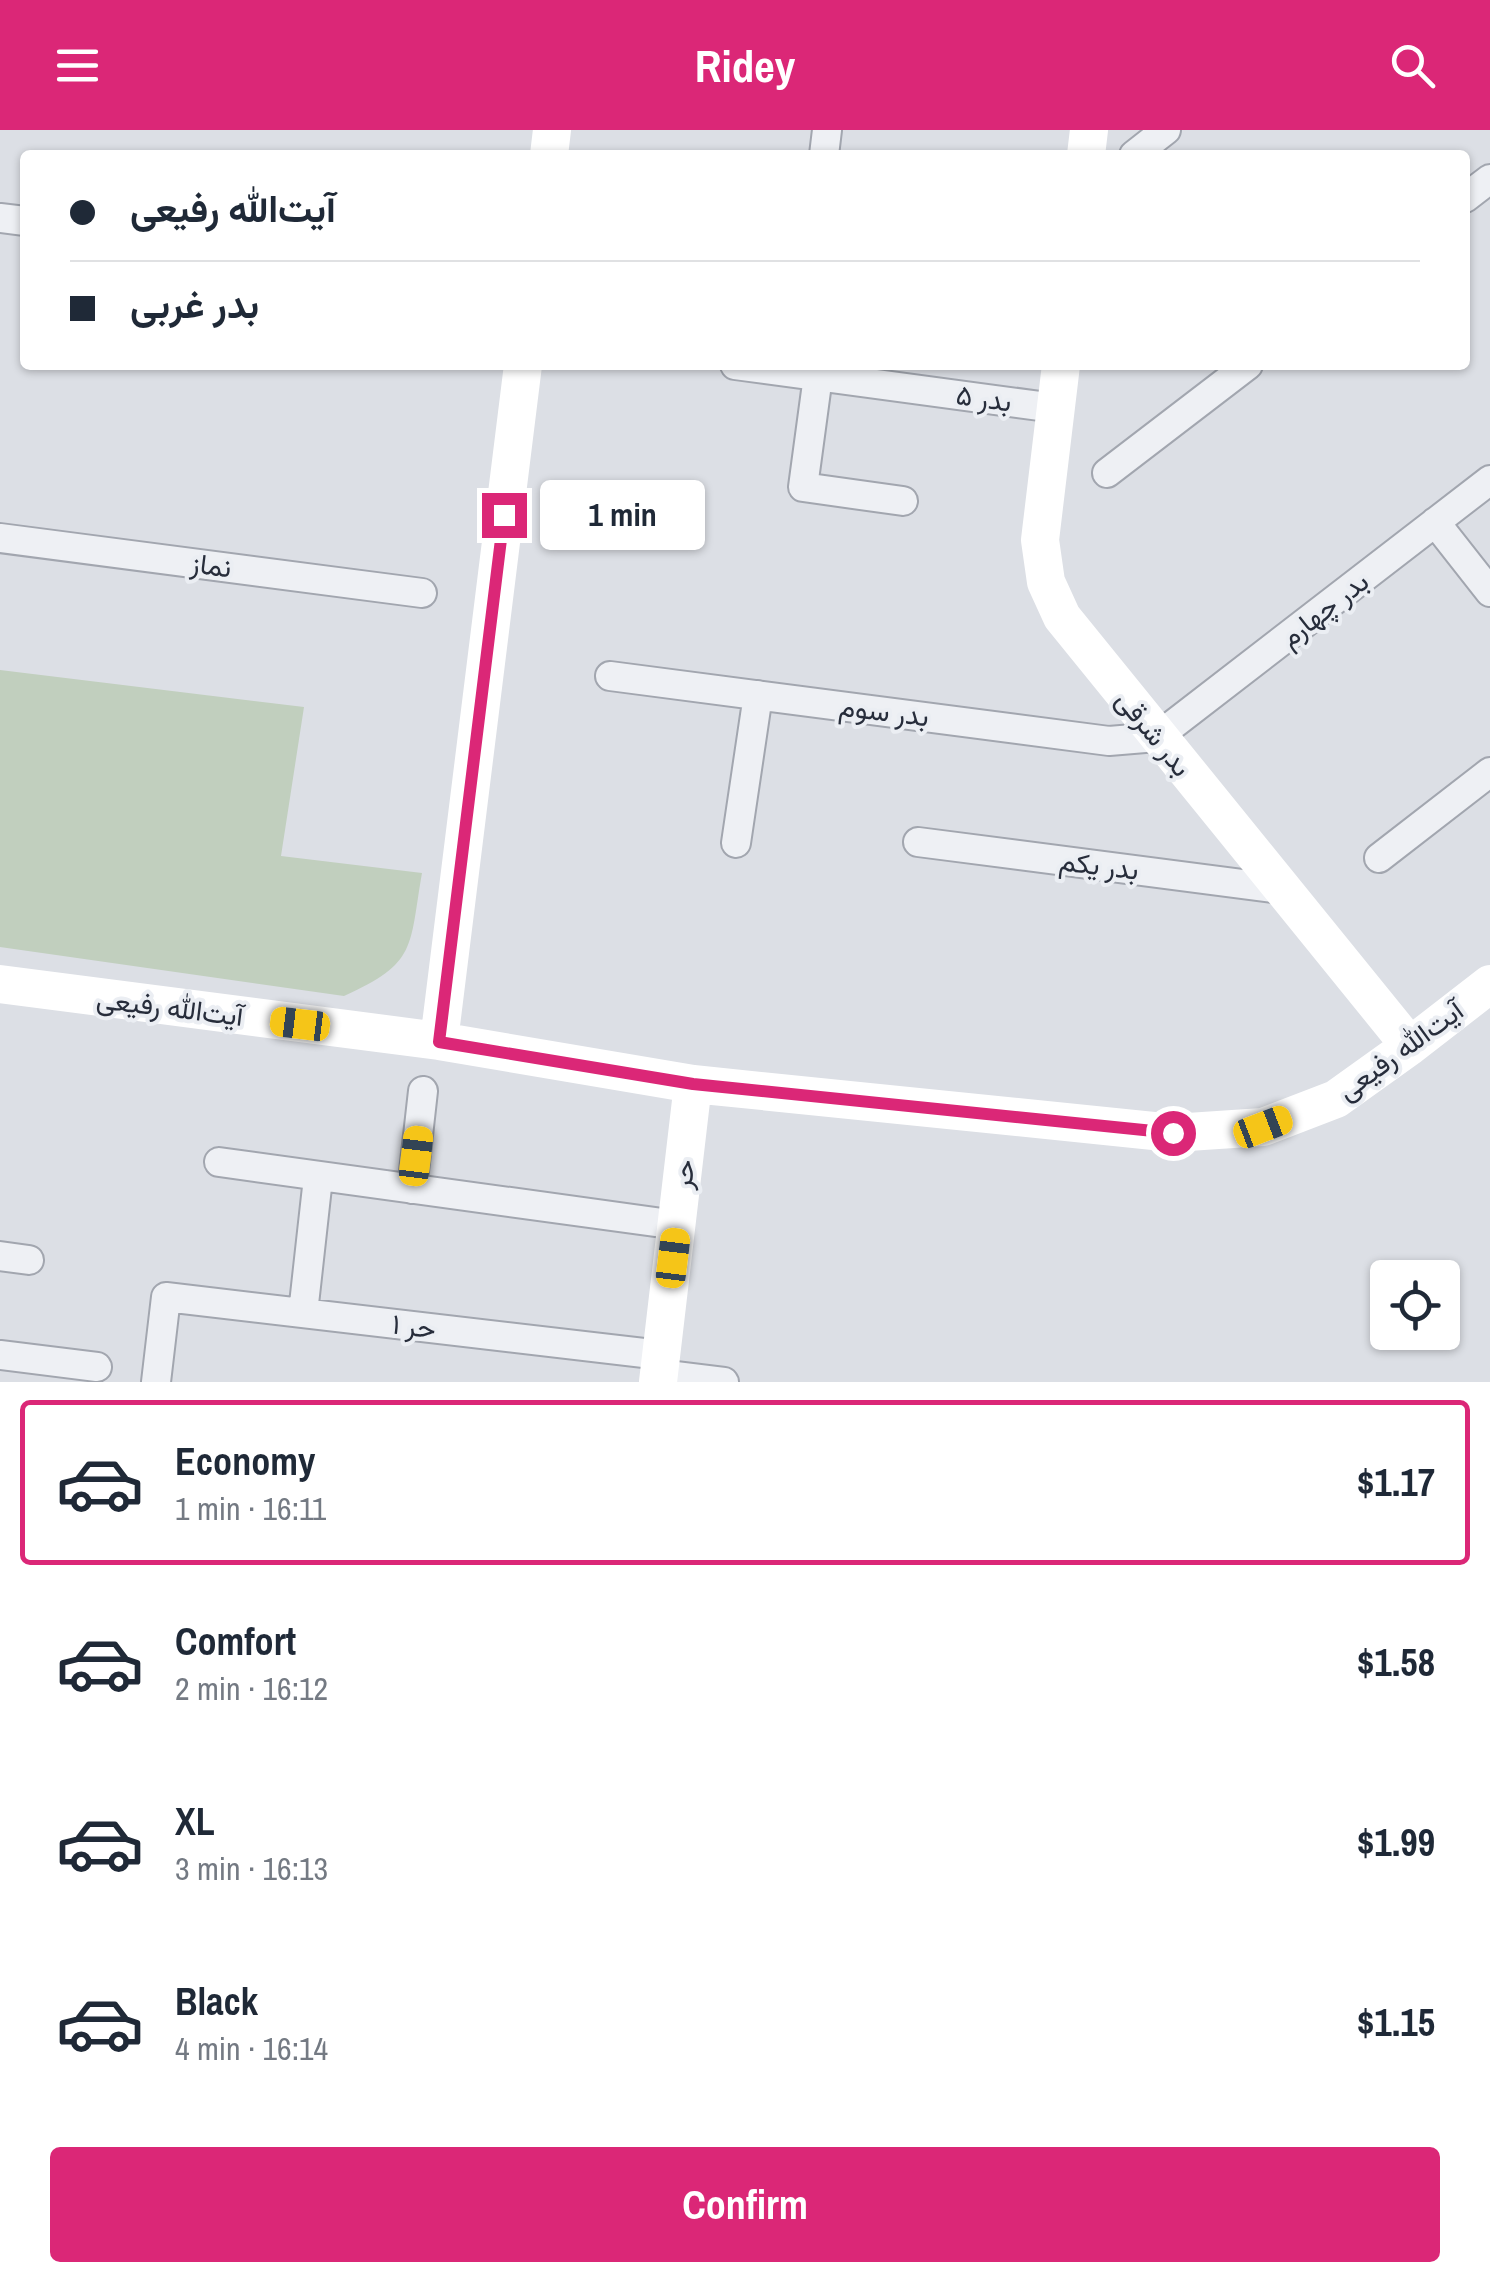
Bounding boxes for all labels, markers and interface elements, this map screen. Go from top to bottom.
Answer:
text: Ridey [695,35,795,96]
icon: menu [50,38,105,93]
icon: search [1385,38,1440,93]
text: آیت‌الله رفیعی [130,183,336,234]
text: بدر غربی [130,279,259,330]
street label: بدر ۵ [954,375,1014,421]
callout: 1 min [539,480,704,550]
route end [482,493,527,538]
text: 1 min [588,493,657,536]
street label: نماز [187,544,234,586]
street label: بدر چهارم [1272,562,1376,656]
street label: بدر شرقی [1107,682,1201,784]
street label: بدر سوم [837,687,931,735]
street label: بدر یکم [1057,841,1141,889]
street label: آیت‌الله رفیعی [94,979,248,1035]
street label: آیت‌الله رفیعی [1329,990,1473,1109]
car [268,1005,332,1043]
car [1230,1102,1296,1152]
route start [1151,1111,1196,1156]
car [397,1124,435,1188]
street label: حر [662,1157,704,1192]
car [654,1226,692,1290]
map controls [1370,1260,1460,1350]
button: locate [1370,1260,1460,1350]
street label: حر ۱ [390,1304,438,1348]
text: Economy [175,1436,315,1487]
icon: car [55,1438,145,1528]
text: $1.17 [1357,1457,1435,1508]
text: 1 min · 16:11 [175,1487,326,1530]
text: Comfort [175,1616,296,1667]
icon: car [55,1618,145,1708]
text: $1.58 [1357,1637,1435,1688]
text: 2 min · 16:12 [175,1667,328,1710]
text: XL [175,1796,215,1847]
icon: car [55,1798,145,1888]
text: $1.99 [1357,1817,1435,1868]
text: 3 min · 16:13 [175,1847,328,1890]
text: Black [175,1976,258,2027]
icon: car [55,1978,145,2068]
text: $1.15 [1357,1997,1435,2048]
text: 4 min · 16:14 [175,2027,328,2070]
button: Confirm [50,2147,1440,2262]

